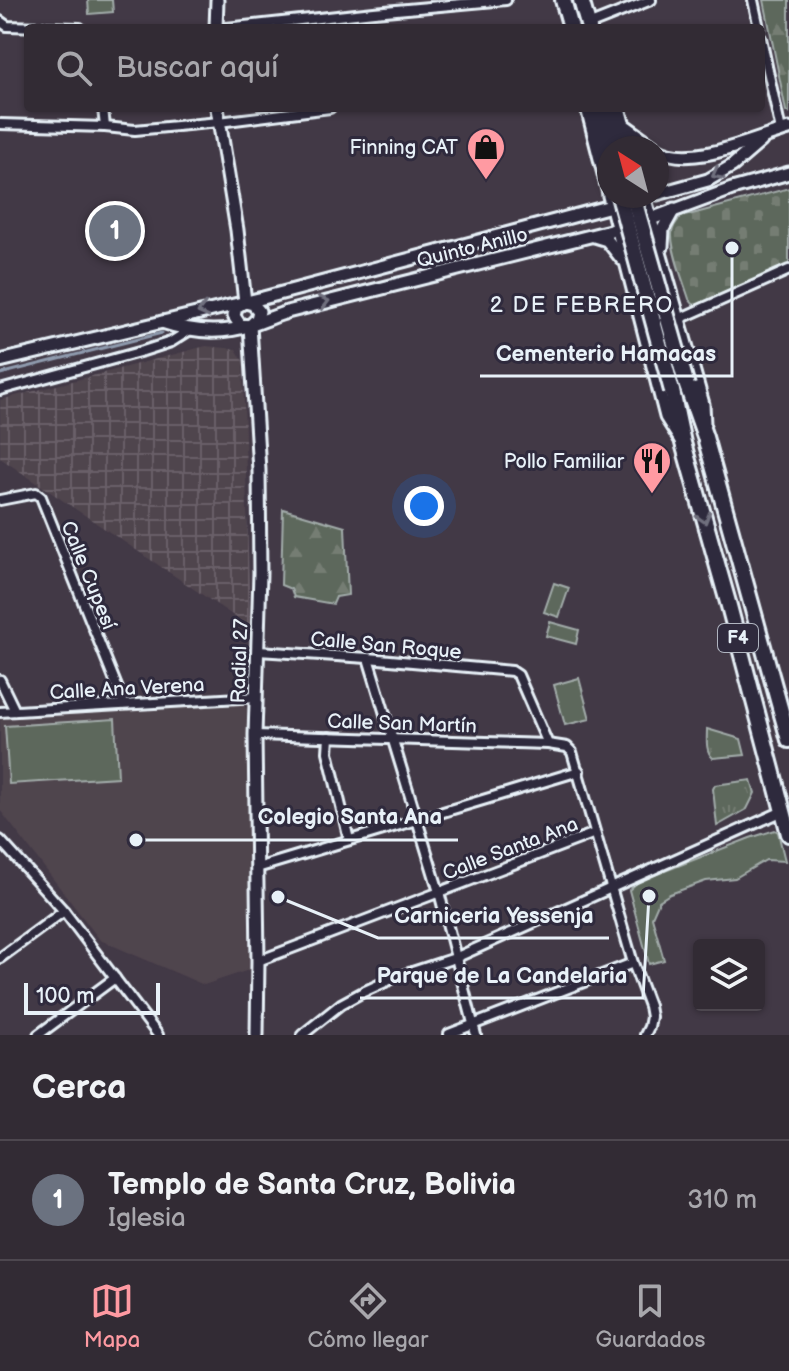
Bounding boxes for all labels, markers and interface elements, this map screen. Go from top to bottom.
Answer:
search box [24,24,765,112]
icon: search [52,46,96,90]
text: Buscar aquí [116,50,278,86]
shop icon: Finning CAT [465,126,507,181]
place label: Finning CAT [350,136,458,160]
north arrow [597,136,669,208]
one-way arrow [711,164,726,180]
pin: 1 [89,201,141,261]
street label: Quinto Anillo [414,223,530,273]
district label: 2 DE FEBRERO [490,292,674,319]
one-way arrow [316,295,330,312]
one-way arrow [197,302,210,319]
callout: Cementerio Hamacas [480,330,732,376]
text: Cementerio Hamacas [496,341,716,368]
restaurant icon: Pollo Familiar [631,440,673,495]
place label: Pollo Familiar [504,450,625,474]
your location [404,486,444,526]
one-way arrow [695,510,712,524]
street label: Calle Cupesí [55,518,121,633]
street label: Radial 27 [227,618,253,704]
road number: F4 [718,624,758,652]
street label: Calle San Roque [309,627,463,665]
street label: Calle Ana Verena [49,673,205,705]
street label: Calle San Martín [327,709,477,739]
callout: Colegio Santa Ana [242,794,458,840]
text: Colegio Santa Ana [258,804,442,831]
street label: Calle Santa Ana [439,812,581,886]
callout: Carniceria Yessenja [378,892,609,938]
text: Carniceria Yessenja [394,903,594,930]
map controls [693,939,765,1011]
button: layers [693,939,765,1011]
callout: Parque de La Candelaria [360,952,643,998]
text: Parque de La Candelaria [377,963,627,990]
scale bar [24,979,160,1015]
text: 100 m [36,983,95,1010]
text: Cerca [32,1067,127,1108]
text: Templo de Santa Cruz, Bolivia [108,1167,516,1203]
text: 1 [53,1185,63,1216]
text: 310 m [687,1185,757,1216]
text: Iglesia [108,1203,186,1234]
tab: Mapa [84,1279,140,1354]
tab: Cómo llegar [308,1279,428,1354]
tab: Guardados [596,1279,705,1354]

